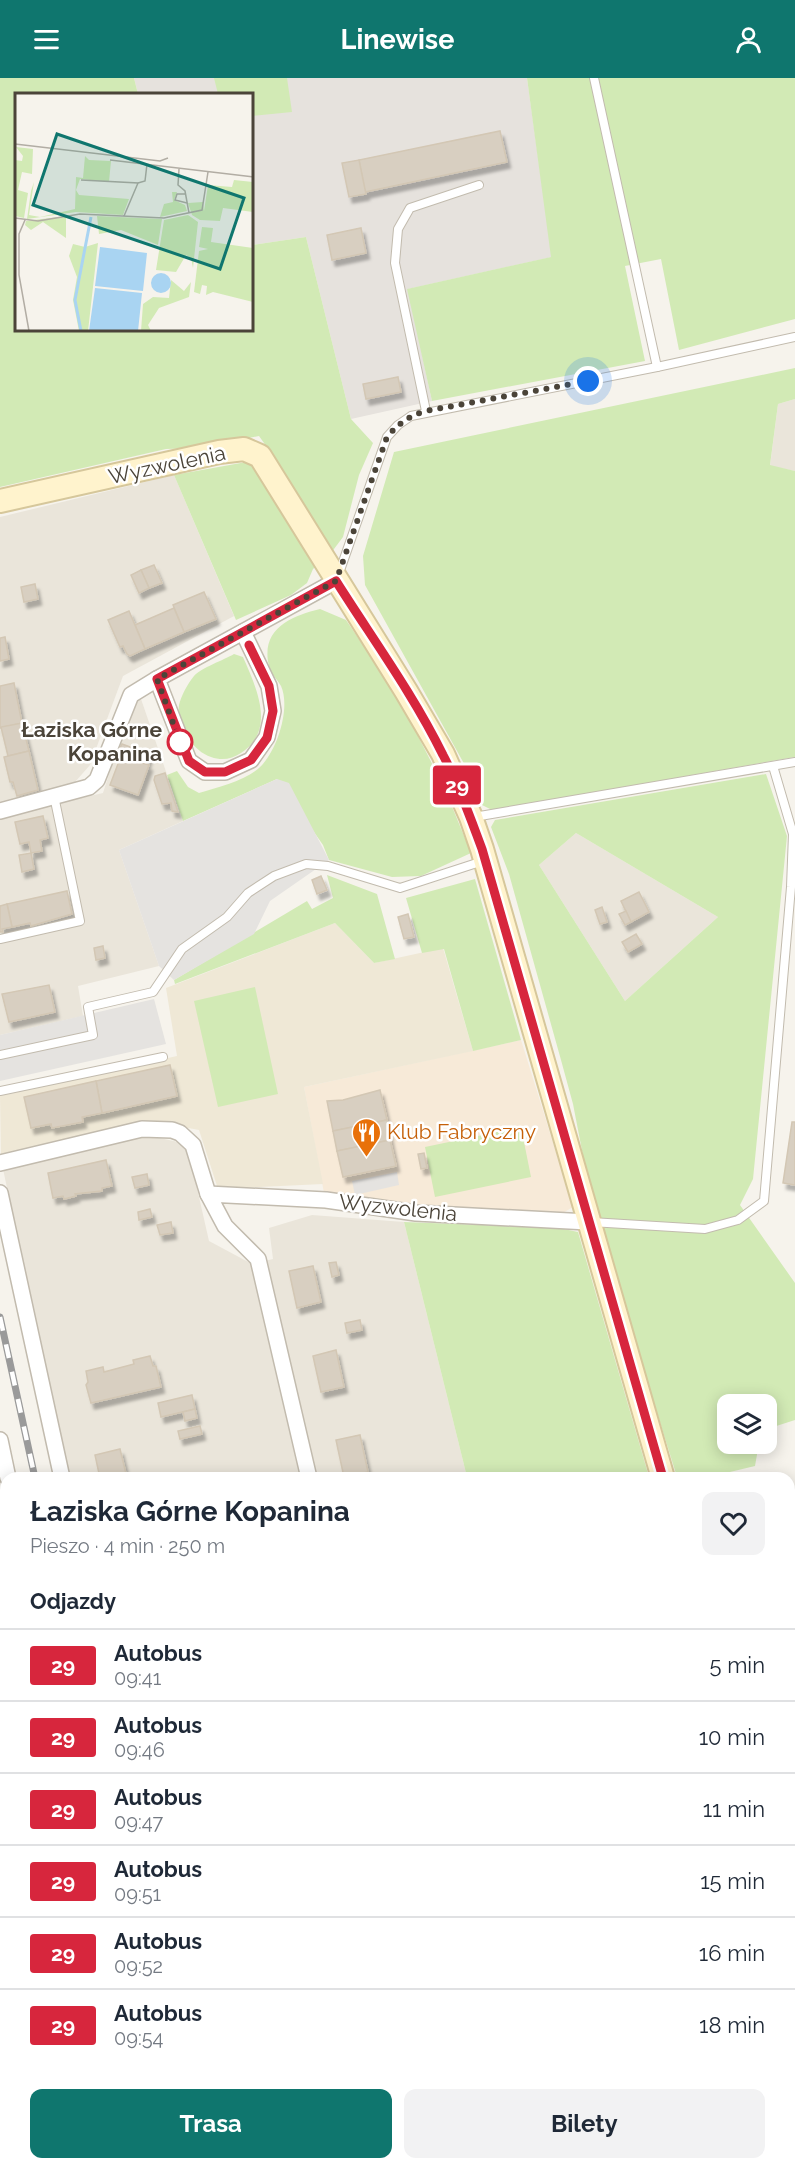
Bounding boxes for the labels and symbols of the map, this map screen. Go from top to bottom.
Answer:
inset map [15,93,254,332]
your location [573,366,603,396]
street label: Wyzwolenia [106,440,228,489]
place label: Łaziska Górne Kopanina [20,717,162,766]
marker: Łaziska Górne Kopanina [167,729,193,755]
line badge: 29 [430,766,484,804]
restaurant icon: Klub Fabryczny [350,1116,382,1158]
place label: Klub Fabryczny [387,1119,536,1144]
street label: Wyzwolenia [338,1189,459,1226]

